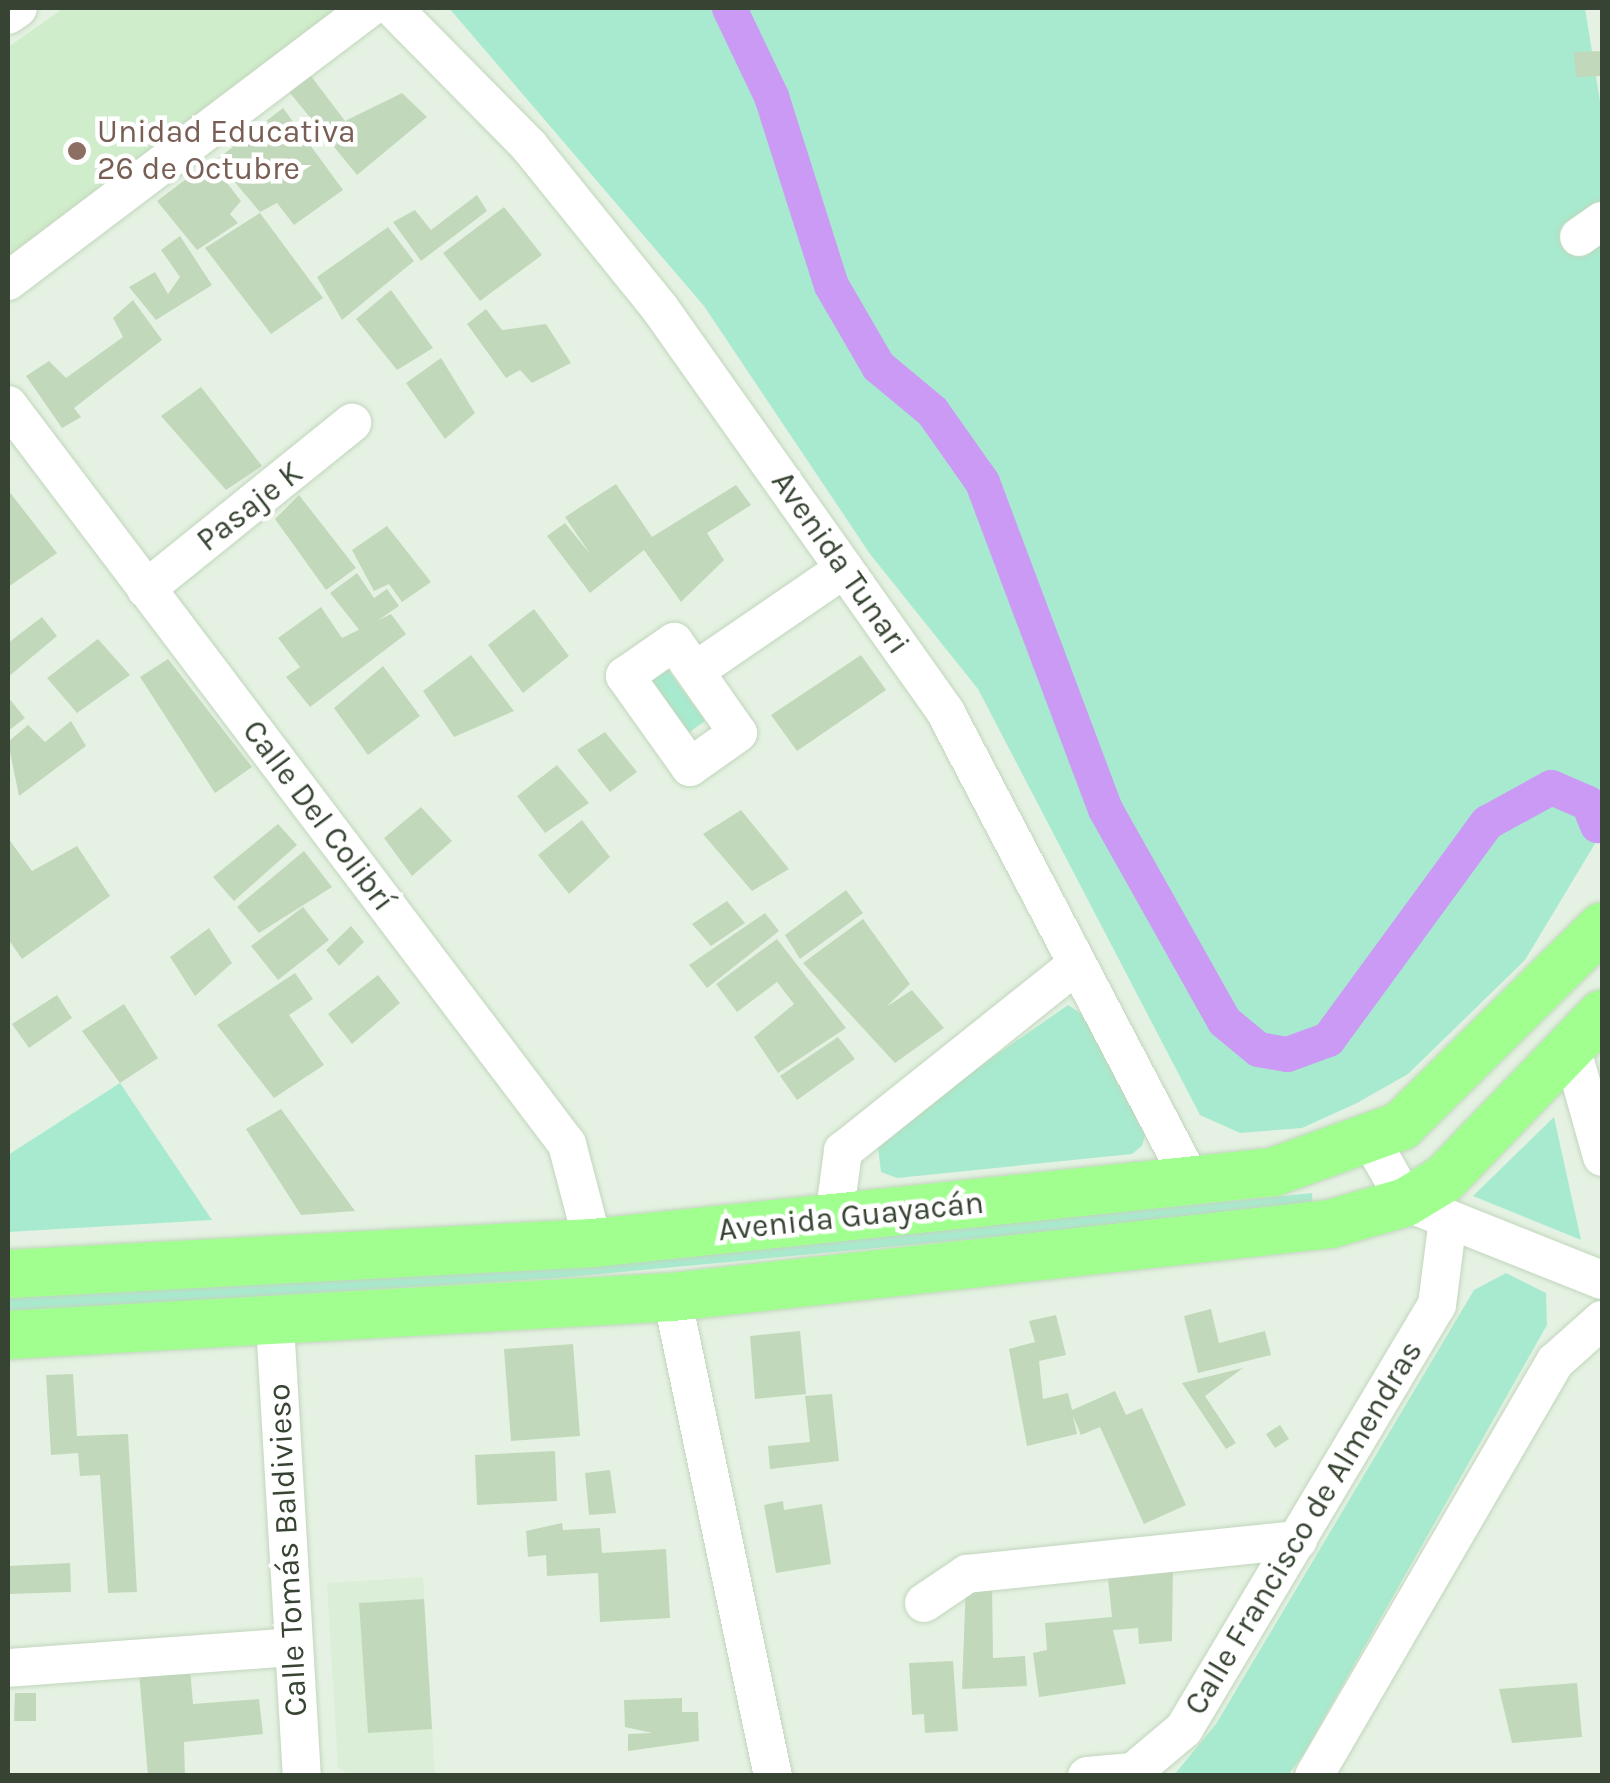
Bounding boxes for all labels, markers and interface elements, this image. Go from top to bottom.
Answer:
place label: Unidad Educativa 26 de Octubre [97,114,356,189]
marker: Unidad Educativa 26 de Octubre [66,140,88,162]
street label: Pasaje K [190,454,310,560]
street label: Avenida Tunari [763,464,917,662]
street label: Calle Del Colibrí [234,713,402,919]
street label: Avenida Guayacán [716,1184,986,1250]
street label: Calle Francisco de Almendras [1177,1334,1431,1722]
street label: Calle Tomás Baldivieso [260,1383,316,1717]

